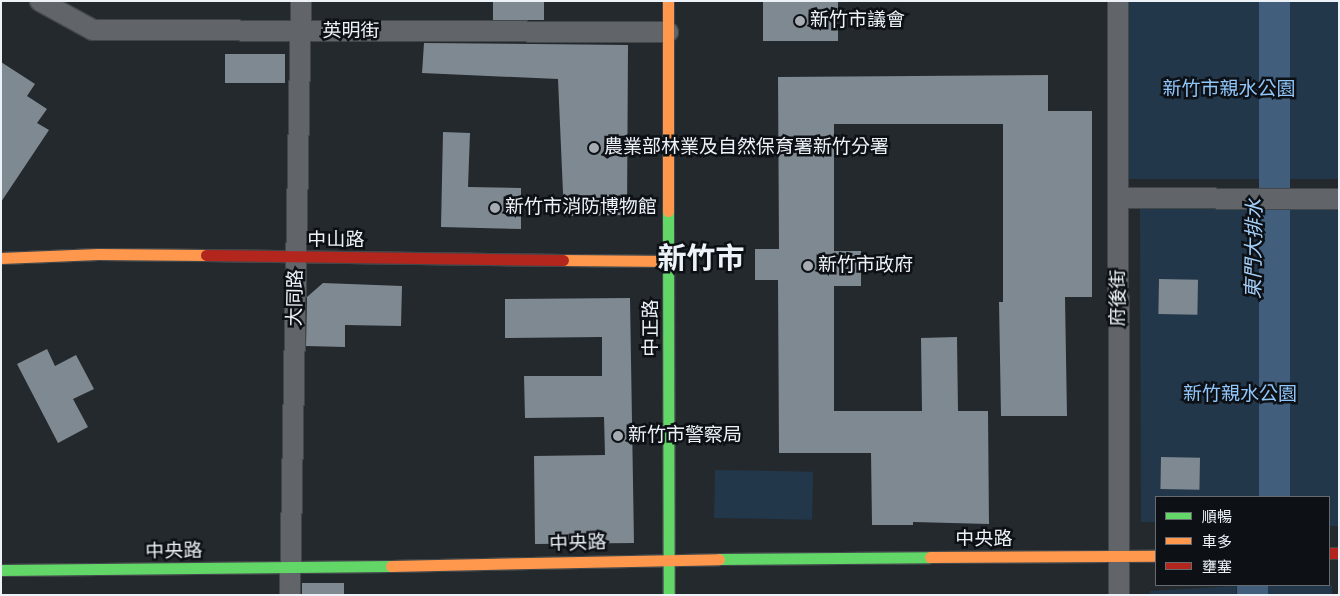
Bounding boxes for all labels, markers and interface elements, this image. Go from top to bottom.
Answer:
place label: 新竹市議會 [810,10,905,32]
marker: 新竹市議會 [794,15,806,27]
street label: 英明街 [323,21,379,43]
park label: 新竹市親水公園 [1163,79,1295,101]
place label: 農業部林業及自然保育署新竹分署 [604,137,889,159]
marker: 農業部林業及自然保育署新竹分署 [588,142,600,154]
place label: 新竹市消防博物館 [505,197,657,219]
water label: 東門大排水 [1241,199,1267,299]
marker: 新竹市消防博物館 [489,202,501,214]
street label: 中山路 [308,230,364,252]
district label: 新竹市 [658,242,744,276]
place label: 新竹市政府 [818,255,913,277]
marker: 新竹市政府 [802,260,814,272]
street label: 大同路 [284,269,308,327]
street label: 府後街 [1108,270,1130,326]
street label: 中正路 [641,300,663,356]
park label: 新竹親水公園 [1183,384,1297,406]
place label: 新竹市警察局 [628,425,742,447]
marker: 新竹市警察局 [612,430,624,442]
legend [1155,496,1330,586]
text: 順暢 [1202,508,1232,526]
street label: 中央路 [956,529,1012,551]
street label: 中央路 [549,532,607,556]
text: 車多 [1202,533,1232,551]
street label: 中央路 [145,540,203,564]
text: 壅塞 [1202,558,1232,576]

